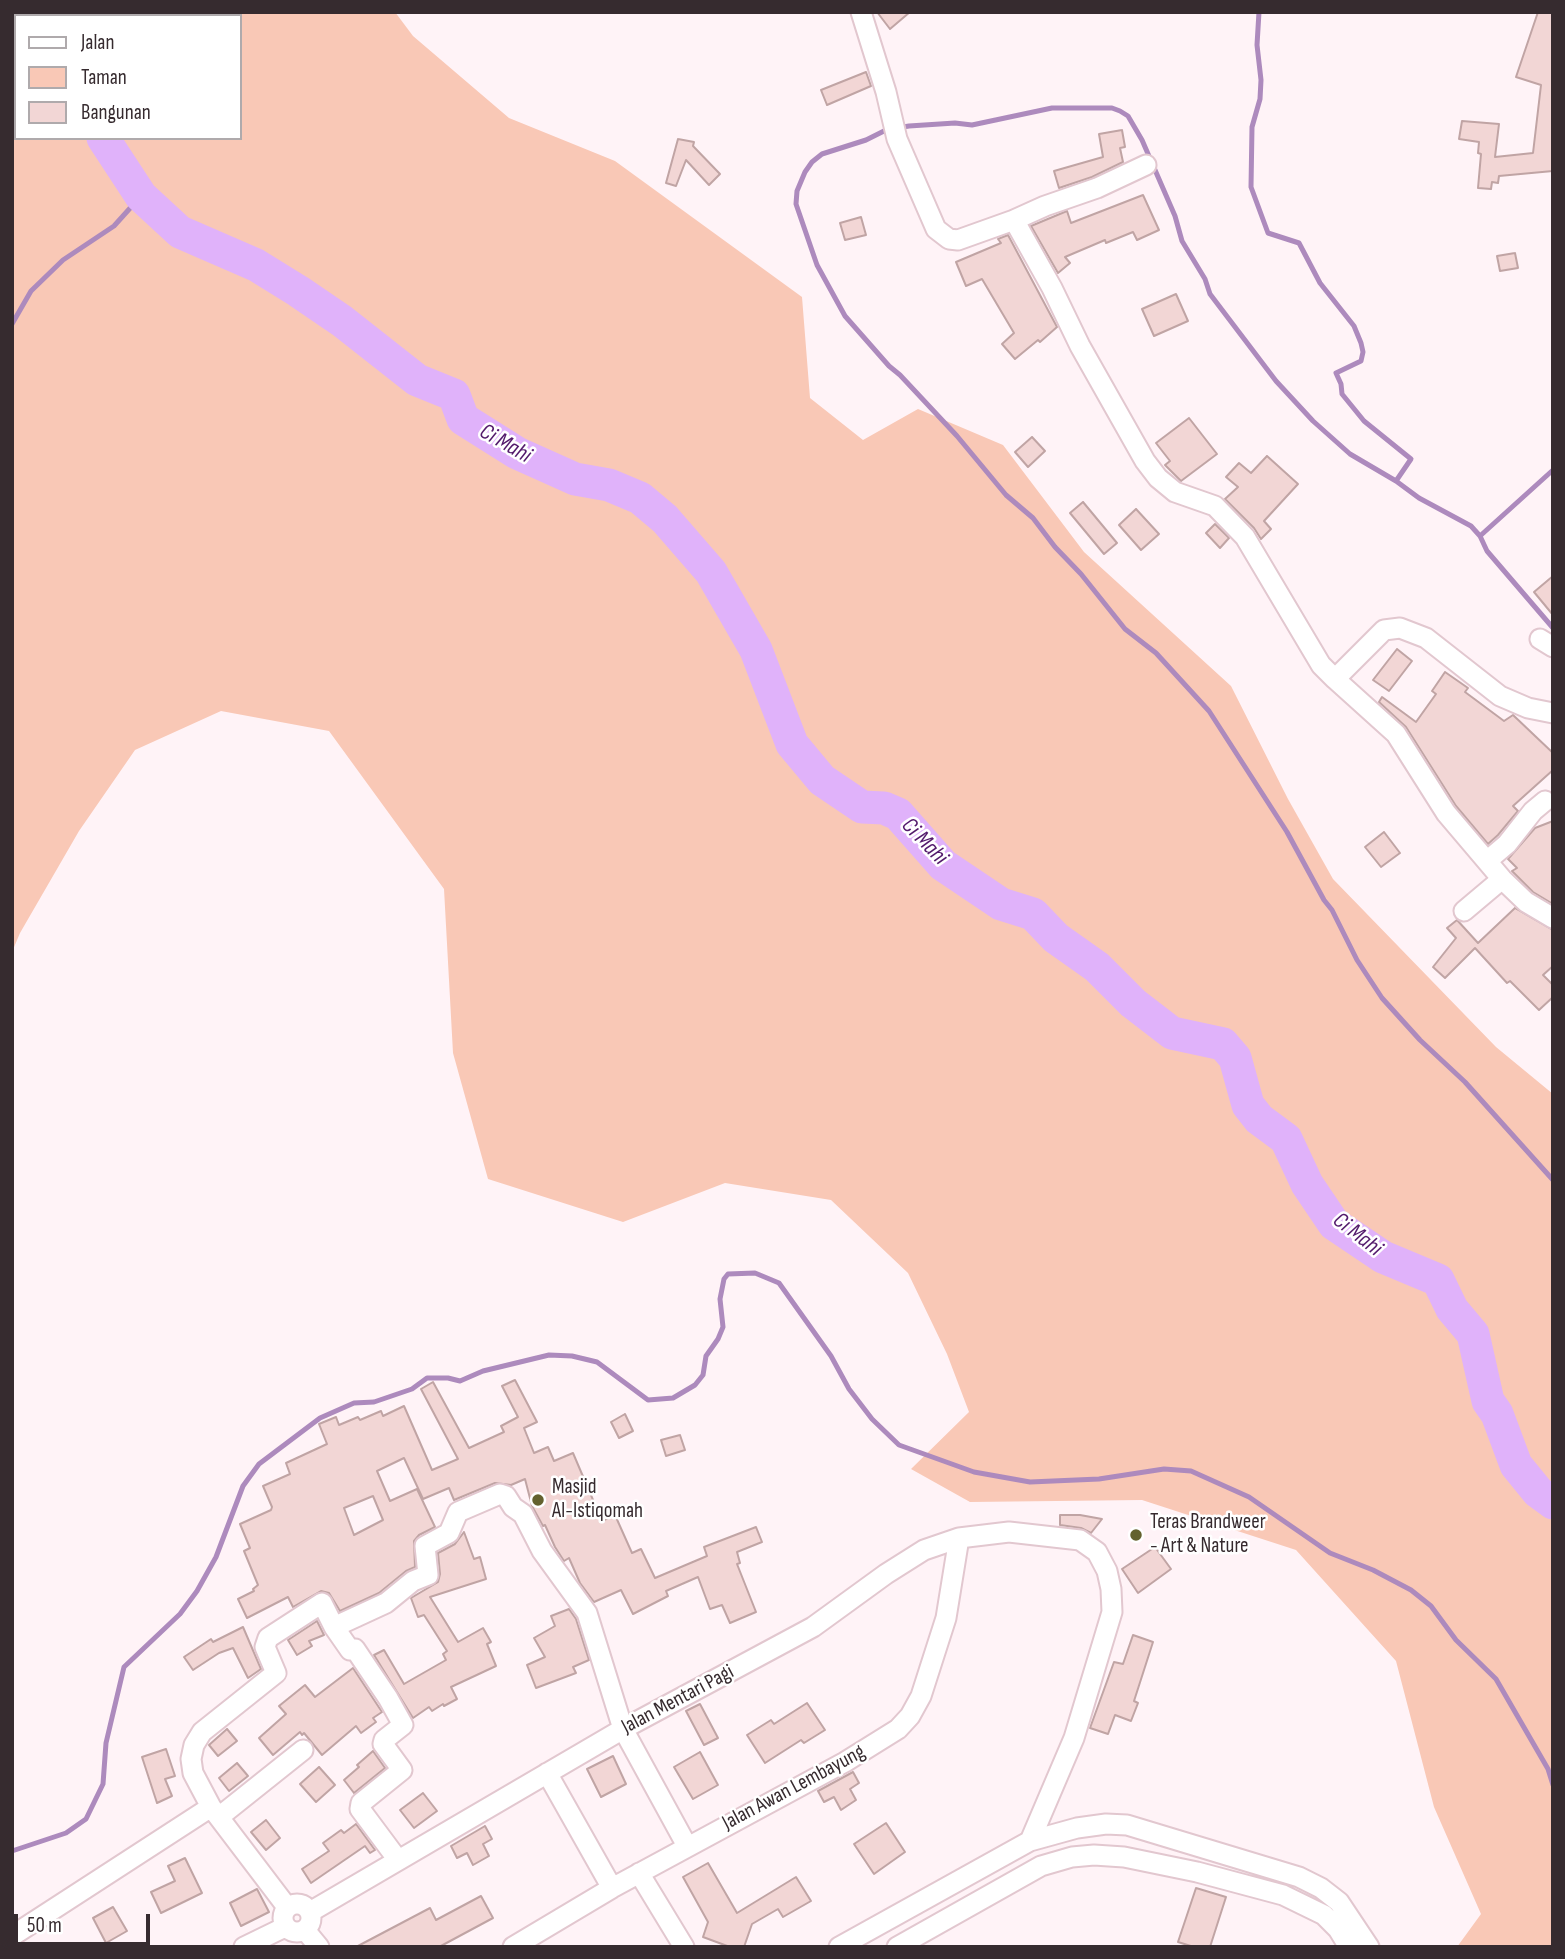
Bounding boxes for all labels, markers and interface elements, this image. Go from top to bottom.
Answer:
legend [14,14,242,140]
text: Jalan [81,30,114,55]
text: Taman [81,65,127,90]
text: Bangunan [81,100,151,125]
water label: Ci Mahi [474,418,536,470]
water label: Ci Mahi [895,813,953,871]
water label: Ci Mahi [1327,1207,1387,1263]
place label: Masjid Al-Istiqomah [552,1475,643,1525]
marker: Masjid Al-Istiqomah [530,1492,546,1508]
place label: Teras Brandweer - Art & Nature [1150,1510,1266,1560]
marker: Teras Brandweer - Art & Nature [1128,1527,1144,1543]
street label: Jalan Mentari Pagi [618,1660,738,1740]
street label: Jalan Awan Lembayung [718,1740,870,1836]
scale bar [18,1899,154,1943]
text: 50 m [27,1913,62,1938]

